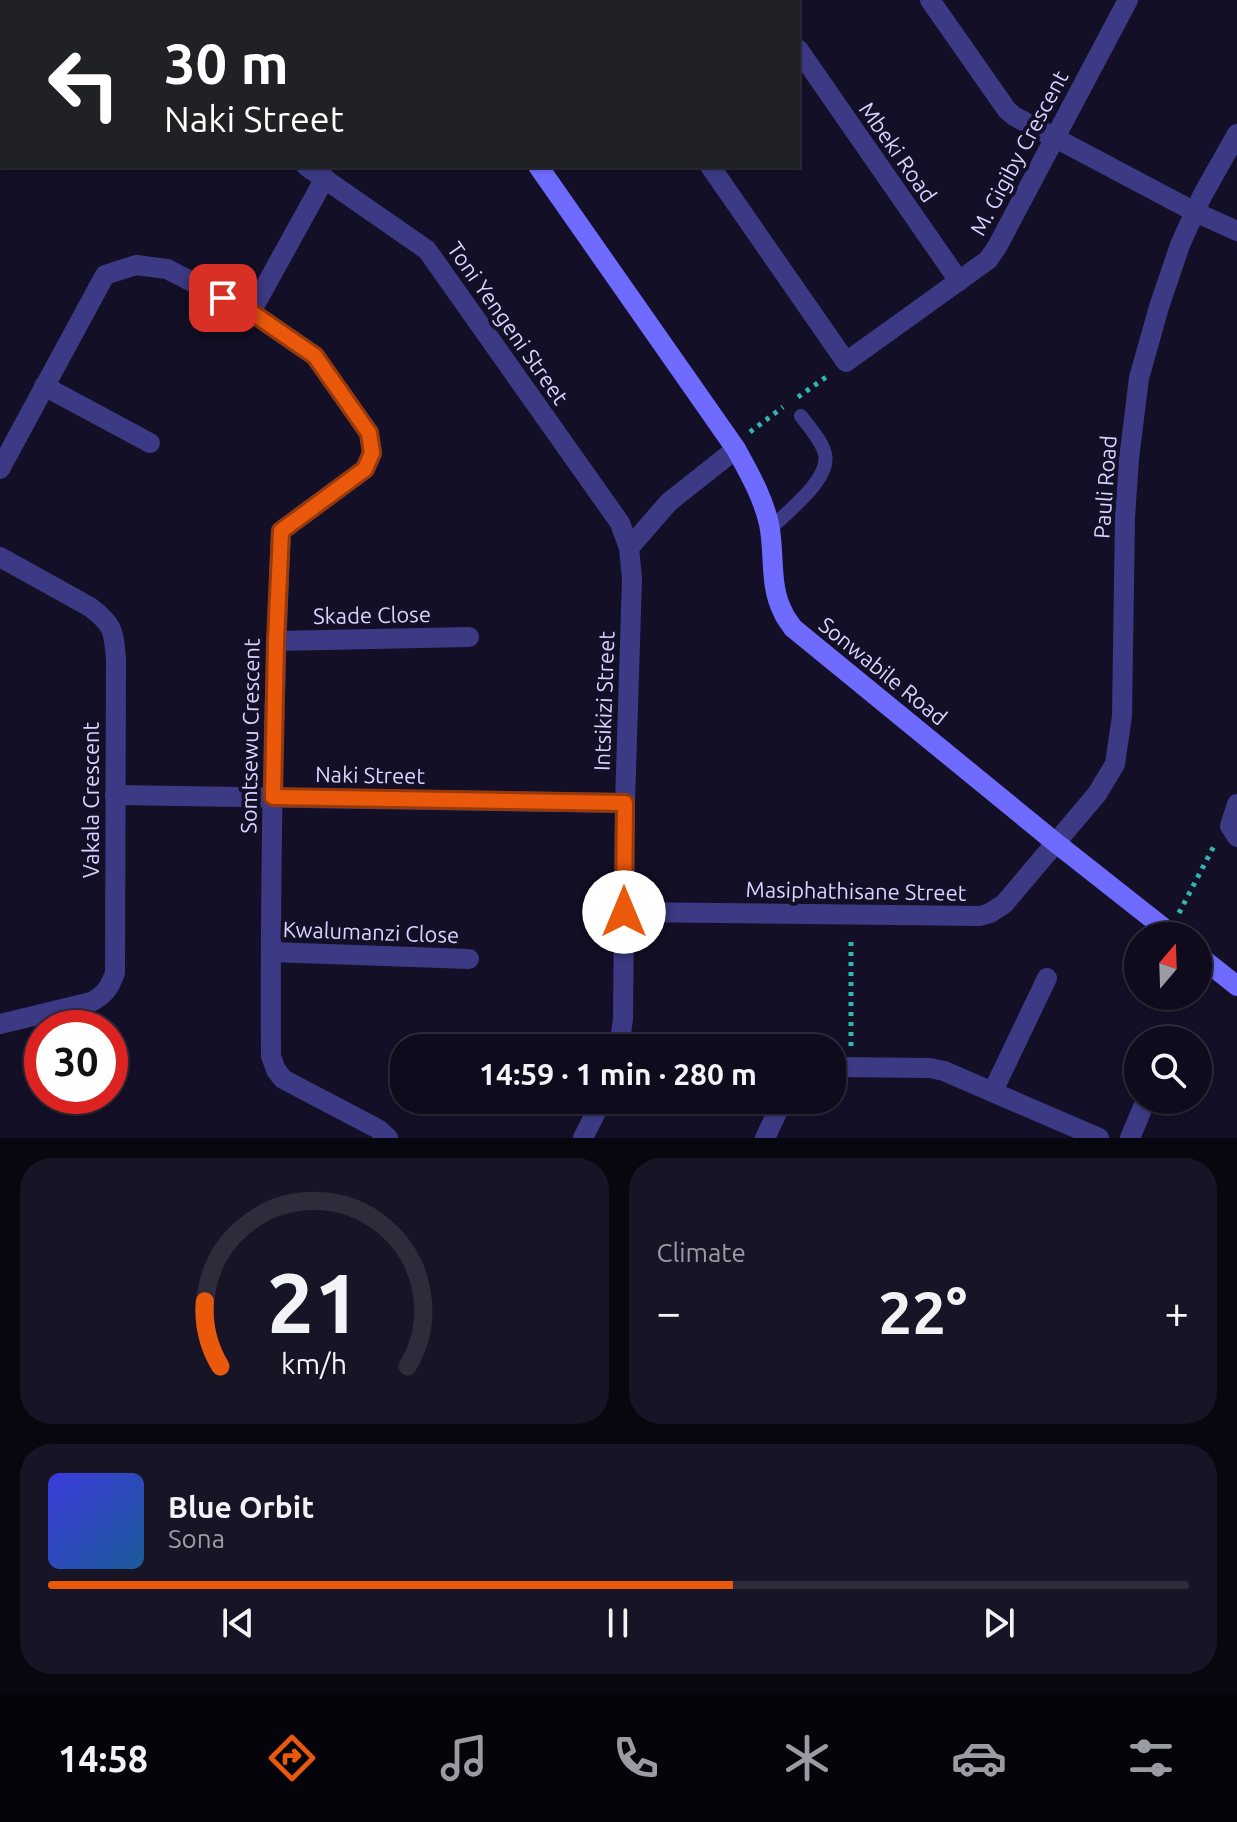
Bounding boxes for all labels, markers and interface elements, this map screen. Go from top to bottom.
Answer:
icon: left [32,32,136,136]
text: 30 m [164,32,289,95]
street label: M. Gigiby Crescent [965,66,1073,239]
street label: Mbeki Road [855,97,942,207]
text: Naki Street [164,98,344,139]
street label: Toni Yengeni Street [443,237,574,409]
pin [189,264,257,332]
icon: arrive [201,276,245,320]
street label: Pauli Road [1088,434,1121,540]
street label: Skade Close [313,601,431,628]
street label: Sonwabile Road [814,611,952,730]
street label: Intsikizi Street [589,630,618,771]
street label: Somtsewu Crescent [235,638,264,834]
street label: Vakala Crescent [78,721,103,878]
street label: Naki Street [315,761,426,788]
position arrow [582,870,666,954]
street label: Masiphathisane Street [745,876,967,905]
street label: Kwalumanzi Close [282,916,460,947]
north arrow [1124,922,1212,1010]
map controls [1124,922,1212,1114]
speed limit sign: 30 [24,1010,128,1114]
button: search [1124,1026,1212,1114]
text: 14:59 · 1 min · 280 m [479,1057,757,1091]
text: Climate [657,1238,746,1267]
text: 21 [267,1255,361,1349]
text: 22° [878,1278,967,1345]
text: − [657,1287,681,1336]
text: + [1164,1287,1189,1336]
text: km/h [281,1347,347,1379]
text: Blue Orbit [168,1490,314,1524]
text: Sona [168,1524,225,1553]
icon: previous [216,1601,260,1645]
icon: pause [596,1601,640,1645]
icon: next [977,1601,1021,1645]
icon: directions [264,1730,320,1786]
icon: music [436,1730,492,1786]
icon: phone [608,1730,664,1786]
icon: climate [779,1730,835,1786]
icon: car [951,1730,1007,1786]
icon: filters [1123,1730,1179,1786]
text: 14:58 [58,1738,148,1779]

